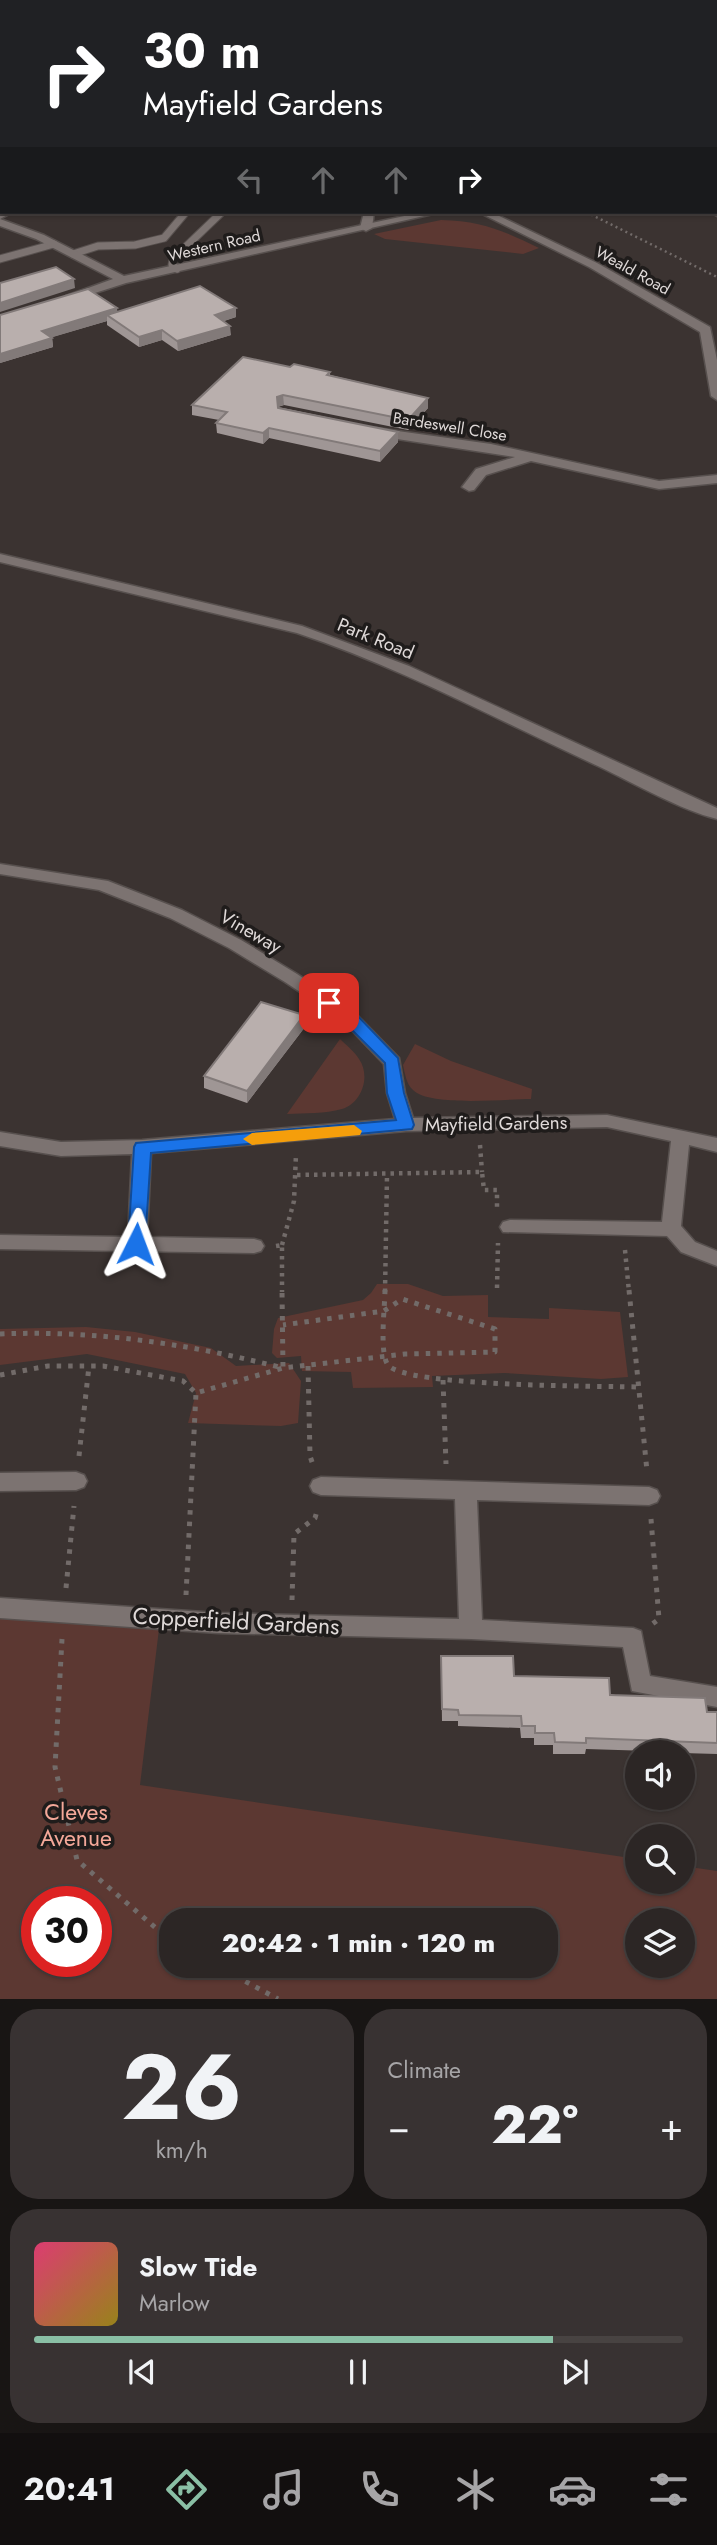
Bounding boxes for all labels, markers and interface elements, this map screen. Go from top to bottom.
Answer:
text: 30 m [143,16,261,86]
icon: right [28,28,119,119]
text: Mayfield Gardens [143,81,383,127]
icon: left [231,161,269,199]
icon: ahead [304,161,342,199]
icon: ahead [377,161,415,199]
icon: right [450,161,488,199]
street label: Western Road [165,224,263,267]
street label: Weald Road [591,240,674,301]
street label: Bardeswell Close [391,406,508,447]
street label: Park Road [333,611,418,666]
street label: Vineway [215,903,287,960]
pin [299,973,359,1033]
icon: arrive [310,984,348,1022]
street label: Mayfield Gardens [425,1109,568,1138]
position arrow [99,1207,173,1281]
street label: Copperfield Gardens [132,1599,340,1643]
map controls [625,1740,695,1978]
button: sound [625,1740,695,1810]
park label: Cleves Avenue [40,1795,112,1855]
button: search [625,1824,695,1894]
speed limit sign: 30 [21,1886,112,1977]
button: layers [625,1908,695,1978]
text: 20:42 · 1 min · 120 m [222,1924,495,1962]
text: 26 [121,2022,242,2153]
text: Climate [388,2053,461,2087]
text: 22° [491,2087,578,2163]
text: − [388,2099,410,2154]
text: + [660,2099,683,2154]
text: km/h [156,2133,208,2167]
text: Slow Tide [139,2248,258,2286]
text: Marlow [139,2286,210,2320]
icon: previous [123,2353,161,2391]
icon: pause [339,2353,377,2391]
icon: next [556,2353,594,2391]
icon: directions [162,2465,211,2514]
icon: music [259,2465,308,2514]
icon: phone [355,2465,404,2514]
icon: climate [451,2465,500,2514]
icon: car [548,2465,597,2514]
icon: filters [644,2465,693,2514]
text: 20:41 [24,2466,115,2512]

